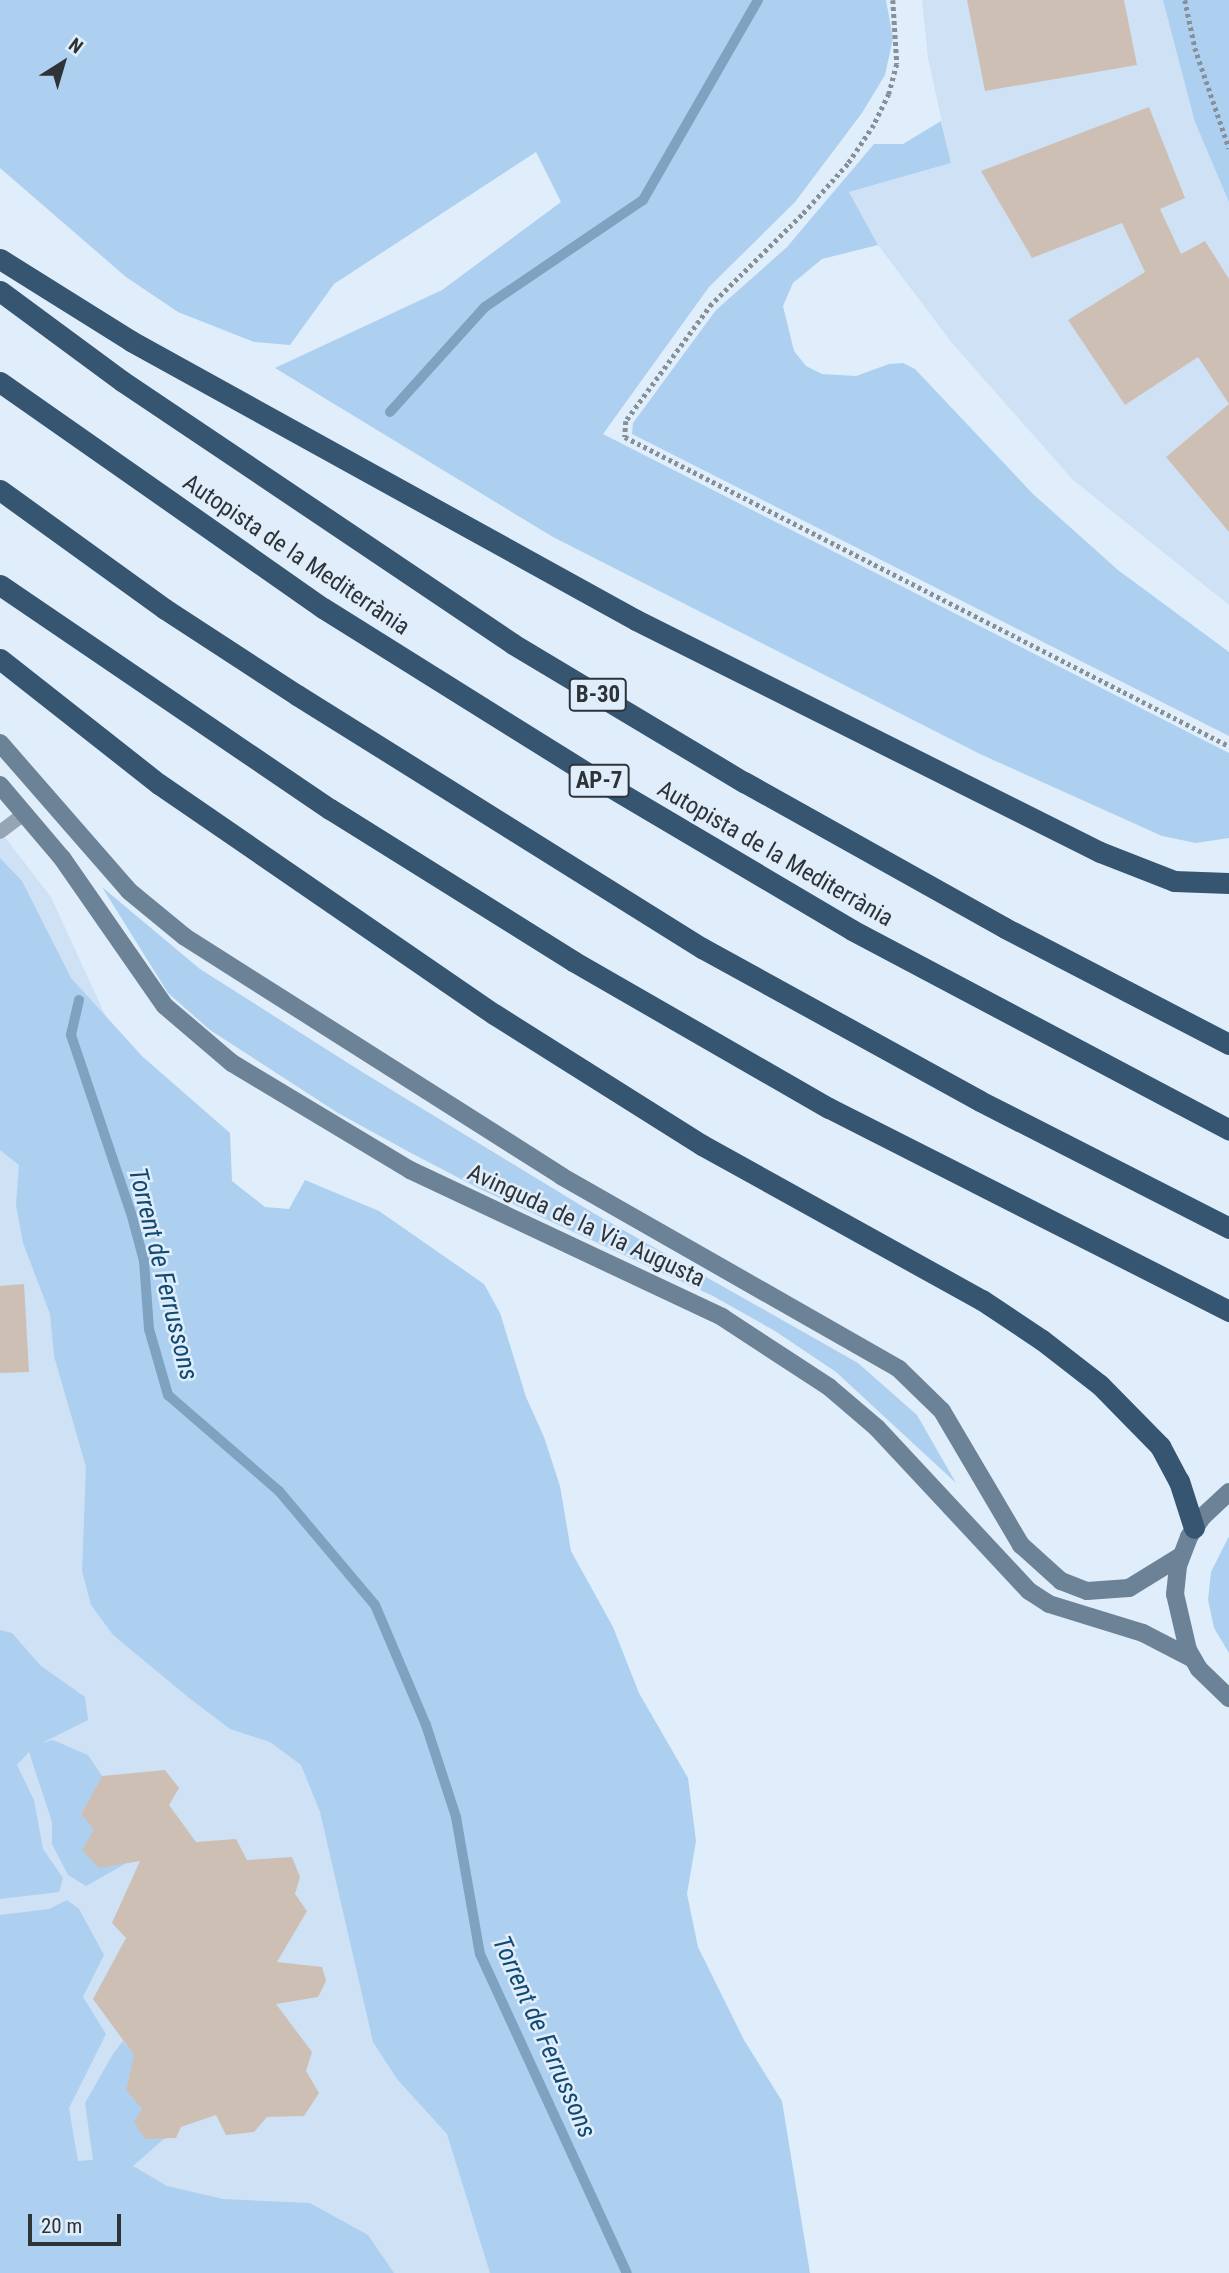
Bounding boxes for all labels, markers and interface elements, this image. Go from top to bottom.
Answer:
north arrow [28,28,98,98]
text: N [64,33,88,59]
street label: Autopista de la Mediterrània [177,468,415,642]
road number: B-30 [568,676,628,715]
road number: AP-7 [568,762,630,800]
street label: Autopista de la Mediterrània [652,775,898,933]
street label: Avinguda de la Via Augusta [463,1158,709,1294]
water label: Torrent de Ferrussons [122,1165,204,1383]
water label: Torrent de Ferrussons [485,1931,603,2143]
scale bar [32,2200,124,2244]
text: 20 m [41,2214,82,2238]

